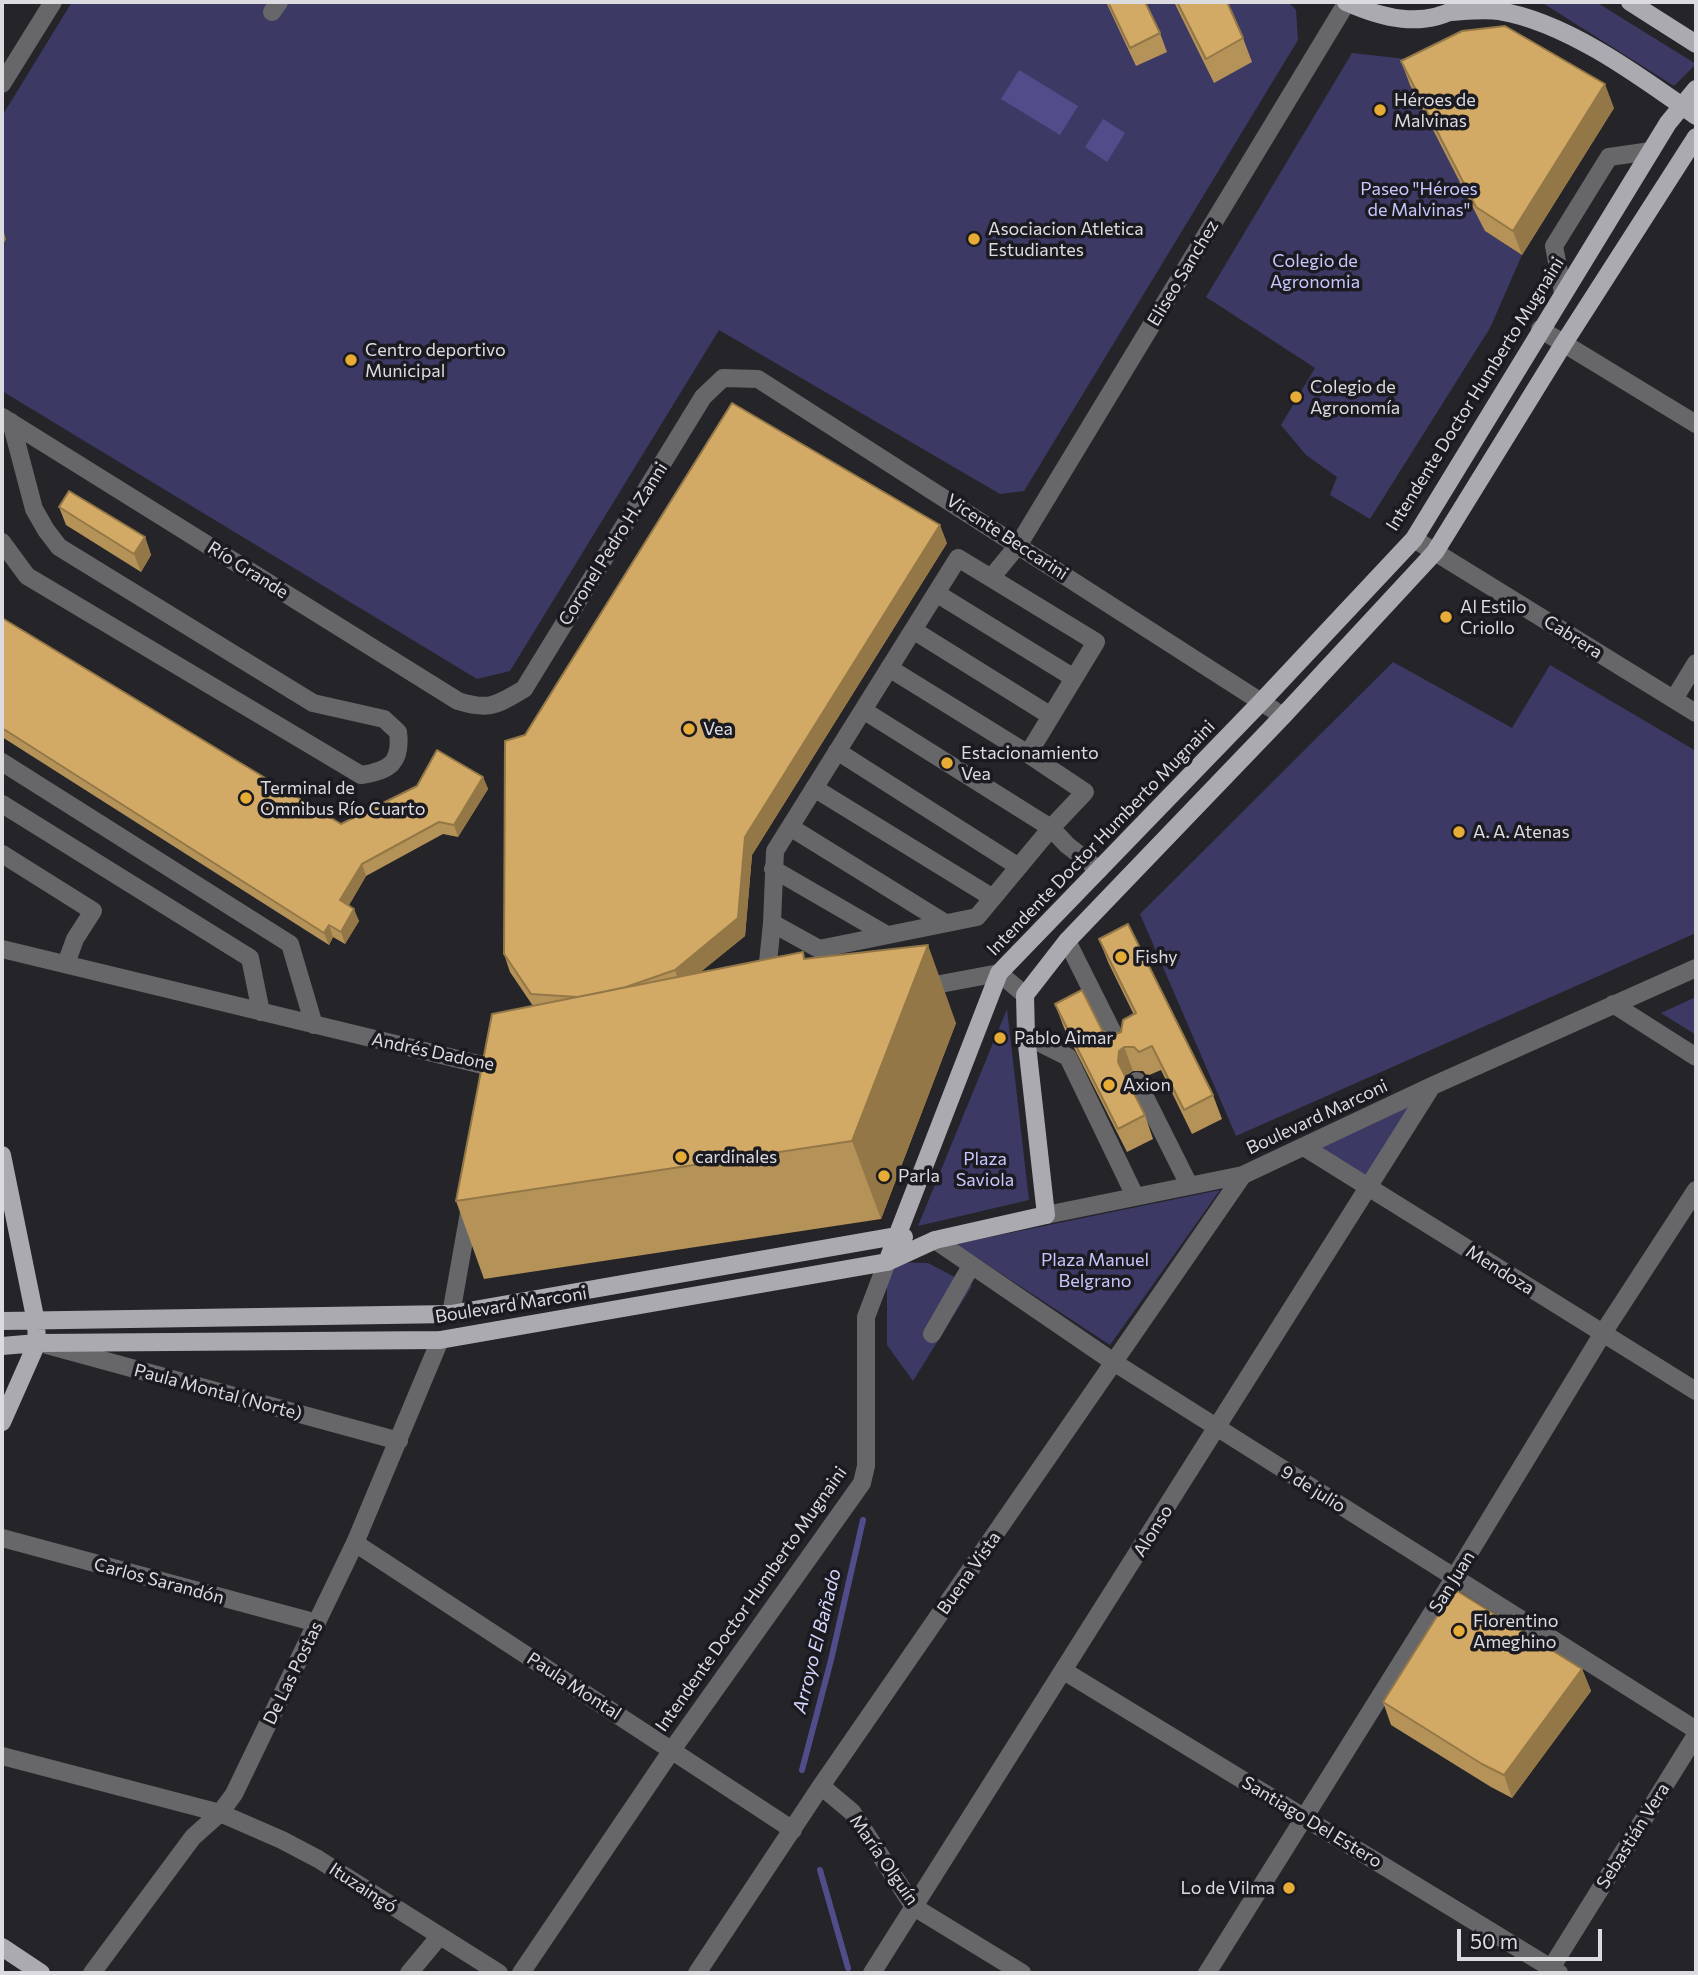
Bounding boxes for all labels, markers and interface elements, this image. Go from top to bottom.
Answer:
place label: Héroes de Malvinas [1394,89,1476,132]
marker: Héroes de Malvinas [1372,102,1388,118]
park label: Paseo "Héroes de Malvinas" [1360,178,1478,220]
street label: Eliseo Sanchez [1143,216,1223,330]
place label: Asociacion Atletica Estudiantes [988,218,1144,260]
marker: Asociacion Atletica Estudiantes [966,231,982,247]
park label: Colegio de Agronomia [1270,250,1360,292]
street label: Intendente Doctor Humberto Mugnaini [1381,253,1569,535]
place label: Centro deportivo Municipal [365,339,506,382]
marker: Centro deportivo Municipal [343,352,359,368]
place label: Colegio de Agronomía [1310,376,1400,418]
marker: Colegio de Agronomía [1288,389,1304,405]
street label: Coronel Pedro H. Zanni [554,458,672,630]
street label: Vicente Beccarini [942,490,1072,584]
street label: Río Grande [204,537,292,603]
place label: Al Estilo Criollo [1460,596,1527,638]
marker: Al Estilo Criollo [1438,609,1454,625]
street label: Cabrera [1540,611,1606,663]
street label: Intendente Doctor Humberto Mugnaini [983,716,1219,960]
place label: Vea [703,718,733,740]
marker: Vea [681,721,697,737]
place label: Estacionamiento Vea [961,742,1099,784]
marker: Estacionamiento Vea [939,755,955,771]
place label: Terminal de Omnibus Río Cuarto [260,777,426,820]
marker: Terminal de Omnibus Río Cuarto [238,790,254,806]
place label: A. A. Atenas [1473,821,1570,843]
marker: A. A. Atenas [1451,824,1467,840]
place label: Fishy [1135,946,1178,968]
marker: Fishy [1113,949,1129,965]
place label: Pablo Aimar [1014,1027,1113,1049]
street label: Andrés Dadone [370,1028,496,1076]
marker: Pablo Aimar [992,1030,1008,1046]
place label: Axion [1123,1074,1171,1096]
street label: Boulevard Marconi [1243,1075,1391,1159]
marker: Axion [1101,1077,1117,1093]
place label: cardinales [695,1146,777,1168]
park label: Plaza Saviola [956,1148,1014,1190]
marker: cardinales [673,1149,689,1165]
place label: Parla [898,1165,940,1187]
marker: Parla [876,1168,892,1184]
street label: Mendoza [1462,1241,1538,1299]
park label: Plaza Manuel Belgrano [1041,1249,1149,1292]
street label: Boulevard Marconi [434,1282,588,1328]
street label: Paula Montal (Norte) [132,1359,304,1425]
street label: 9 de julio [1277,1461,1349,1517]
street label: Intendente Doctor Humberto Mugnaini [651,1462,851,1736]
street label: Alonso [1129,1501,1177,1561]
street label: Buena Vista [933,1527,1005,1619]
street label: San Juan [1425,1547,1479,1617]
street label: Carlos Sarandón [92,1553,226,1609]
water label: Arroyo El Bañado [788,1566,846,1716]
place label: Florentino Ameghino [1473,1610,1558,1652]
street label: De Las Postas [259,1618,327,1728]
marker: Florentino Ameghino [1451,1623,1467,1639]
street label: Paula Montal [523,1648,625,1724]
street label: Santiago Del Estero [1238,1772,1386,1872]
street label: Sebastián Vera [1592,1779,1674,1893]
street label: María Olguín [845,1811,923,1909]
street label: Ituzaingó [325,1858,401,1918]
place label: Lo de Vilma [1180,1877,1275,1899]
marker: Lo de Vilma [1281,1880,1297,1896]
scale bar [1460,1916,1605,1960]
text: 50 m [1470,1928,1518,1953]

